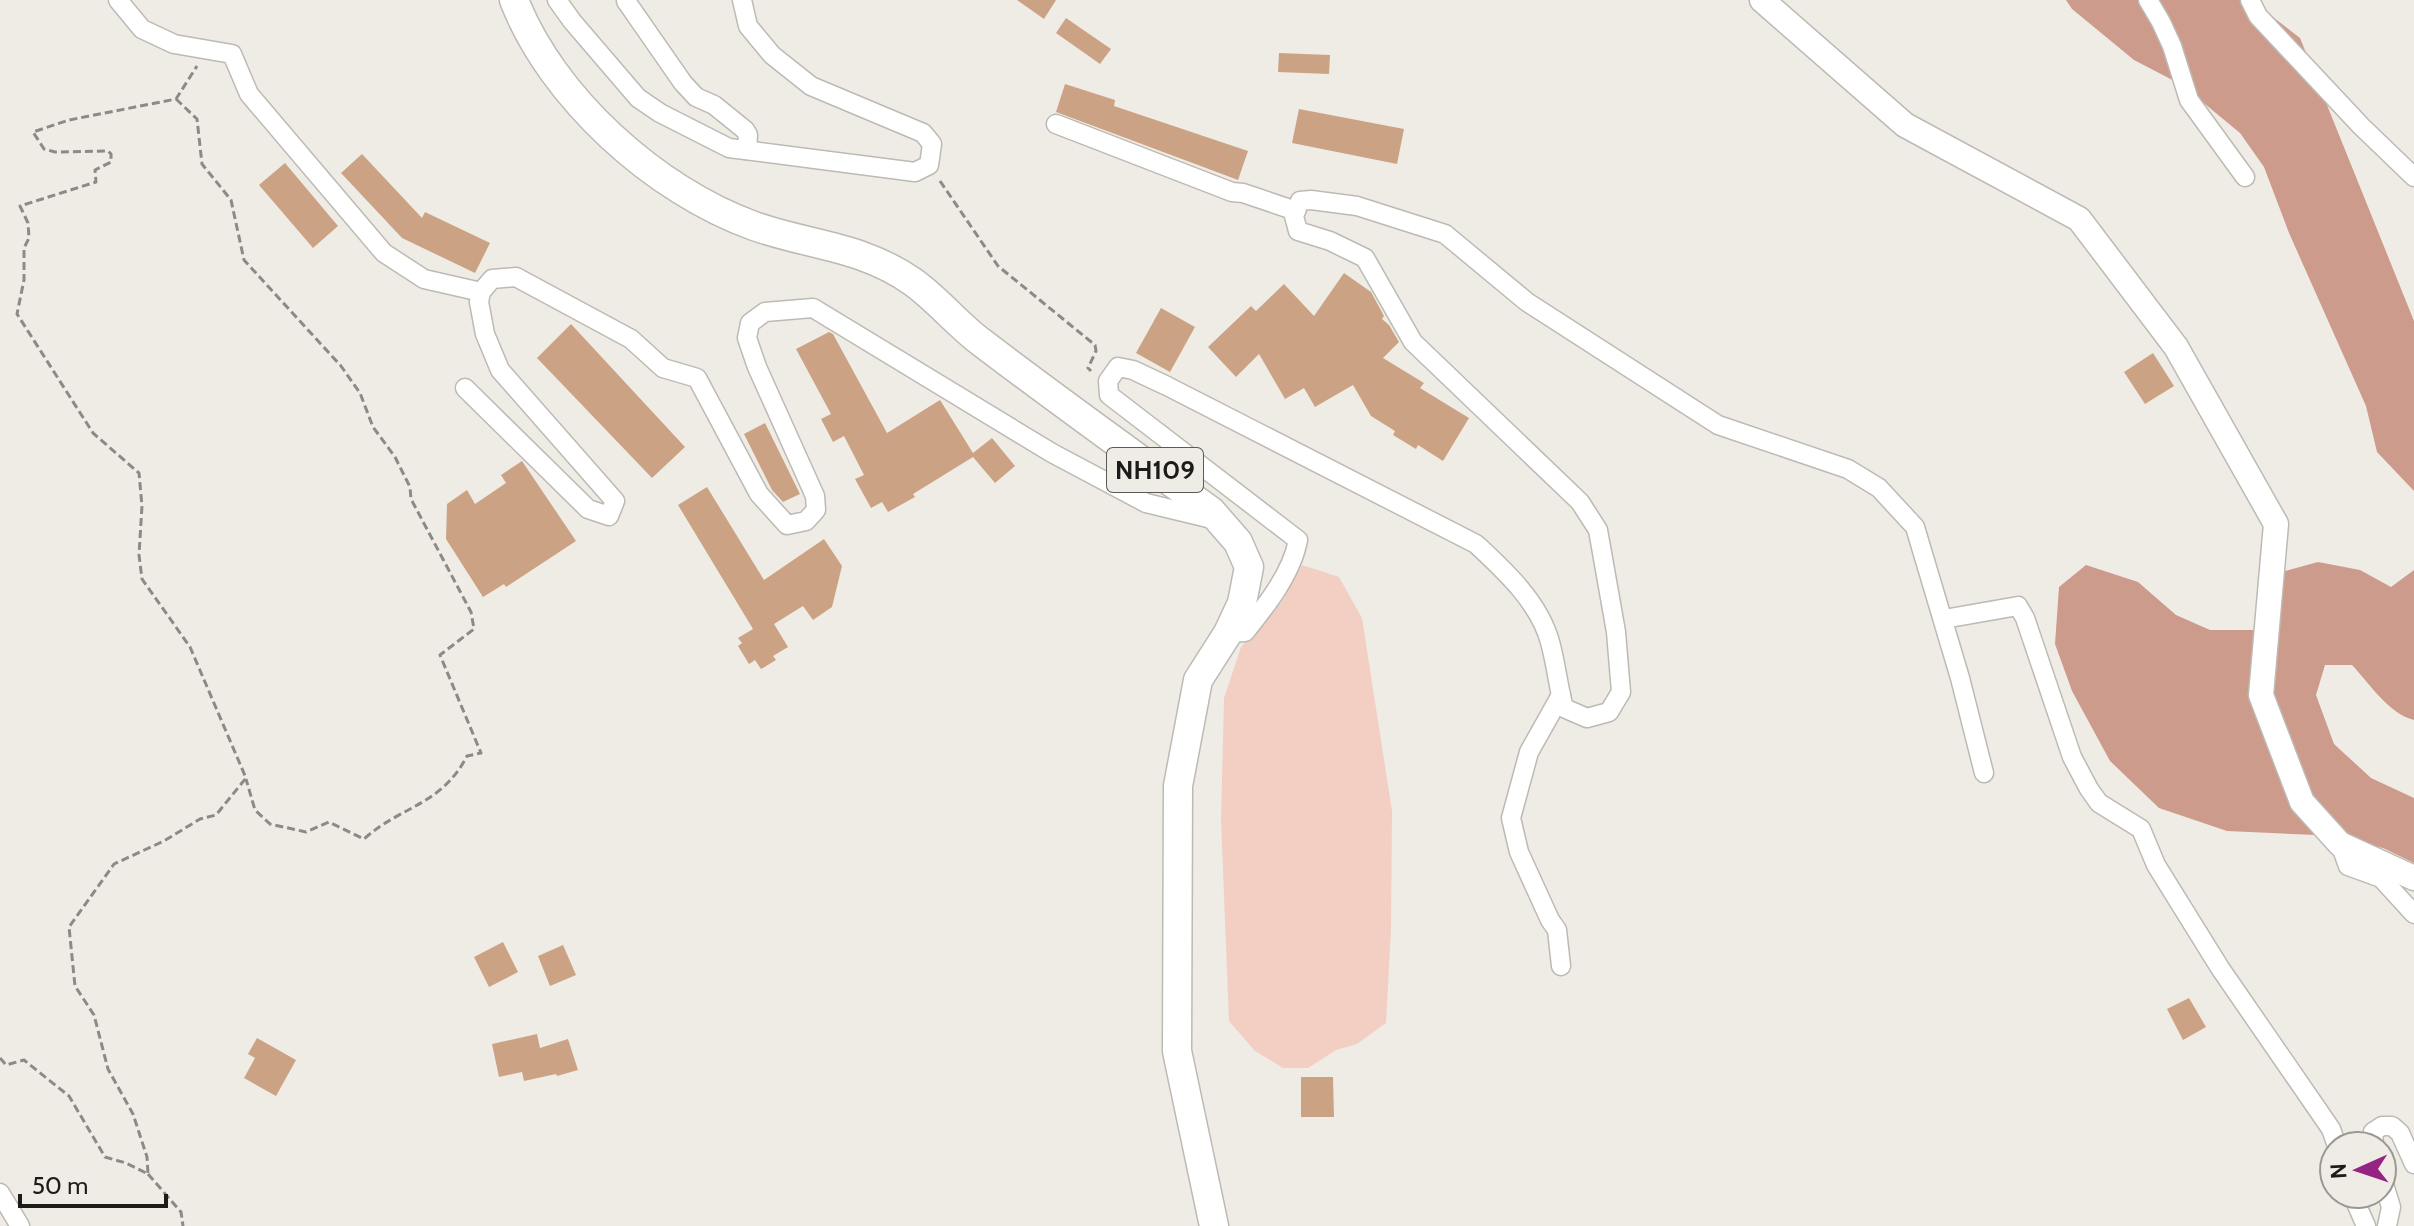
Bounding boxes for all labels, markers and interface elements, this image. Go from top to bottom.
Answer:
road number: NH109 [1107,448,1203,492]
north arrow [2318,1130,2398,1210]
scale bar [20,1158,166,1208]
text: N [2325,1163,2352,1179]
text: 50 m [32,1171,88,1200]

